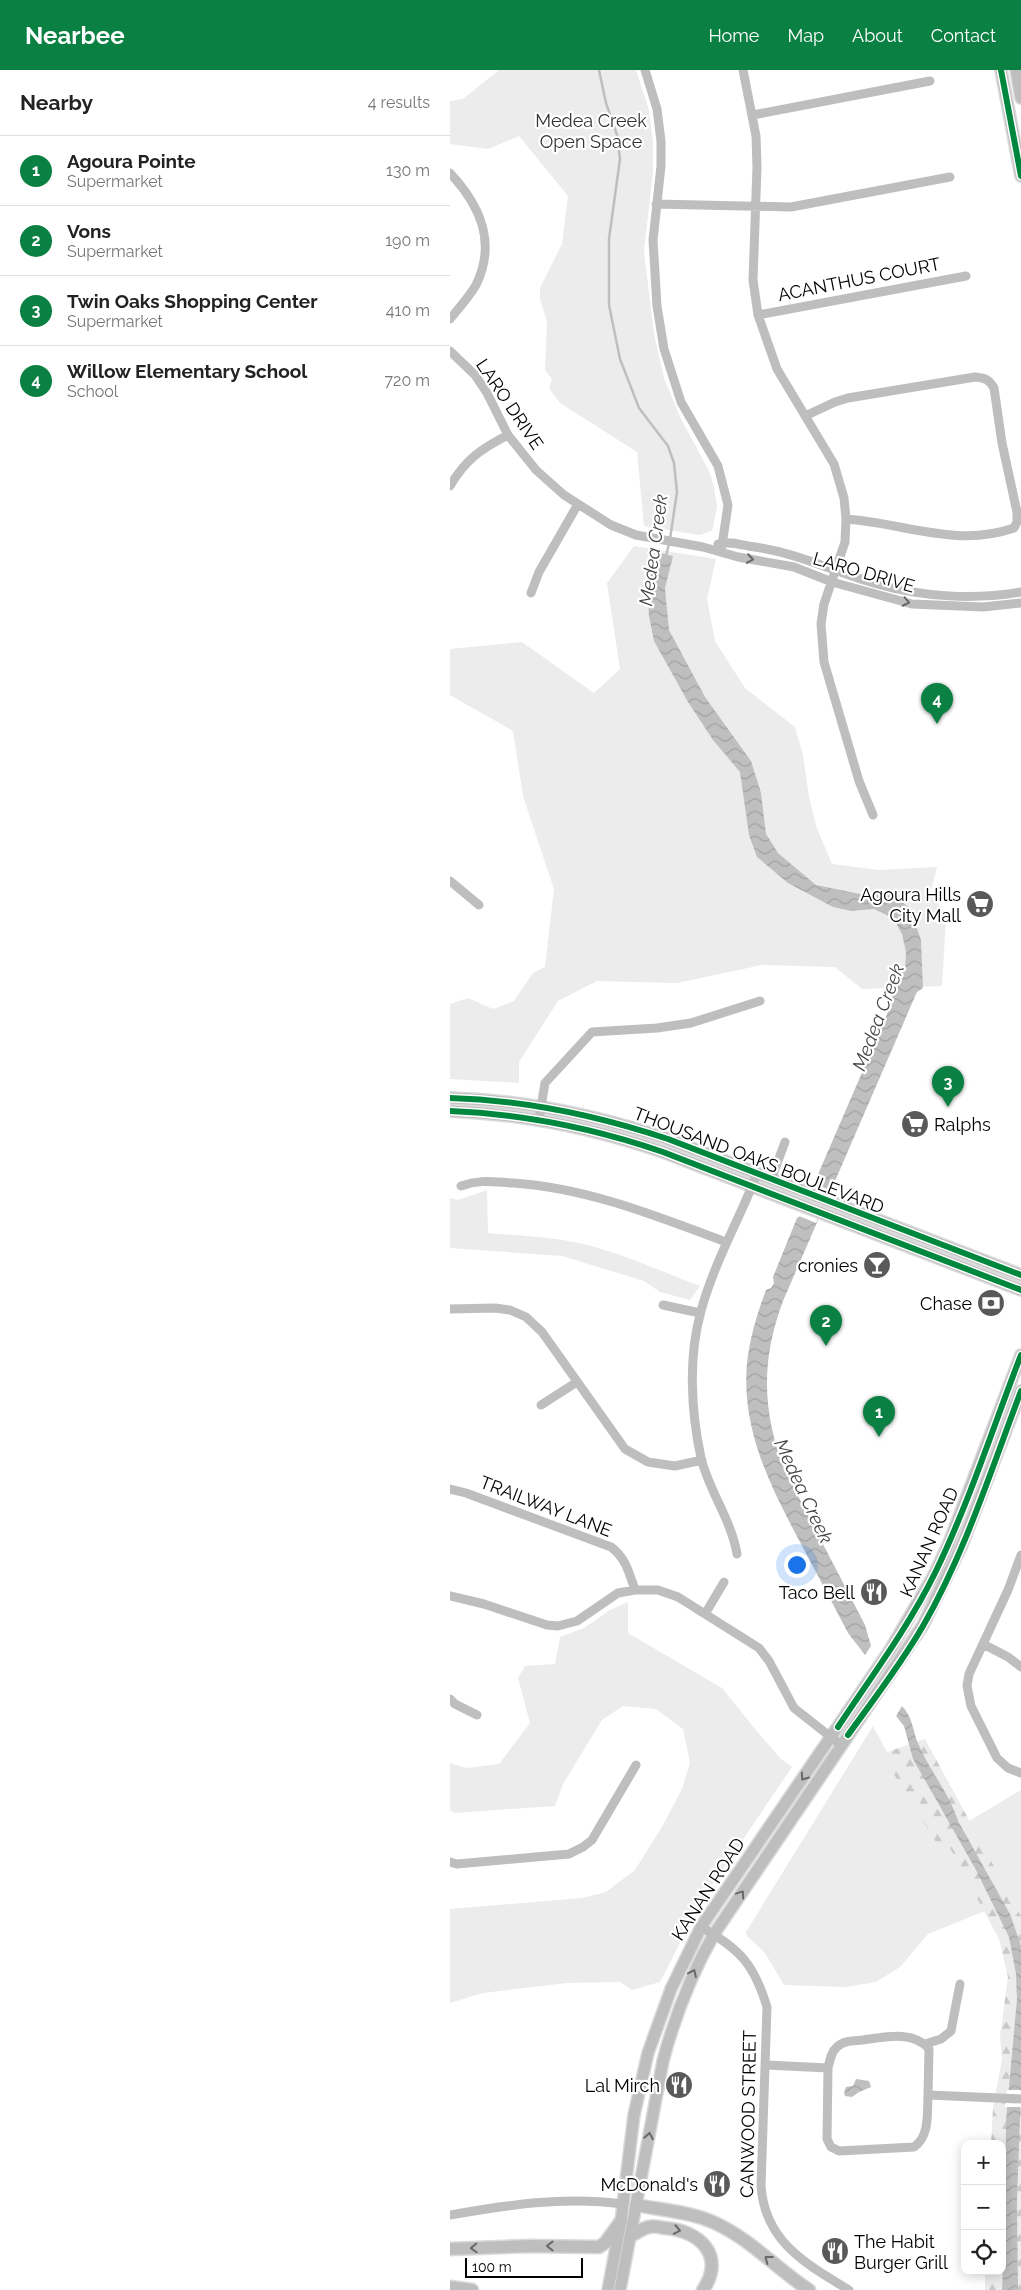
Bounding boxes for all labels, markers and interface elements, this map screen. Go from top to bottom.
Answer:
text: Nearbee [25,21,125,50]
text: Home [708,25,759,46]
text: Map [787,25,824,46]
text: About [852,25,903,46]
text: Contact [931,25,996,46]
text: Nearby [20,90,93,115]
text: 4 results [368,93,430,112]
park label: Medea Creek Open Space [535,110,647,152]
text: Agoura Pointe [67,150,196,172]
text: 1 [32,161,40,180]
text: 130 m [386,161,430,180]
text: Supermarket [67,172,163,191]
text: Vons [67,220,111,242]
text: 2 [31,231,41,250]
text: 190 m [385,231,430,250]
text: Supermarket [67,242,163,261]
street label: ACANTHUS COURT [776,253,942,305]
text: Twin Oaks Shopping Center [67,290,318,312]
text: 3 [32,301,40,320]
text: 410 m [386,301,430,320]
text: Supermarket [67,312,163,331]
street label: LARO DRIVE [472,355,548,453]
text: Willow Elementary School [67,360,307,382]
text: 4 [31,371,41,390]
text: 720 m [385,371,430,390]
text: School [67,382,118,401]
water label: Medea Creek [634,493,672,607]
street label: LARO DRIVE [811,547,917,597]
one-way arrow [746,553,755,563]
one-way arrow [902,597,911,607]
pin: 4 [921,683,953,724]
place label: Agoura Hills City Mall [860,884,961,926]
supermarket icon: Agoura Hills City Mall [965,889,995,919]
water label: Medea Creek [848,960,908,1074]
pin: 3 [932,1066,964,1107]
street label: THOUSAND OAKS BOULEVARD [631,1102,887,1218]
supermarket icon: Ralphs [900,1109,930,1139]
place label: Ralphs [934,1114,991,1135]
bar icon: cronies [862,1250,892,1280]
place label: cronies [798,1255,858,1276]
bank icon: Chase [976,1288,1006,1318]
place label: Chase [920,1293,972,1314]
pin: 2 [810,1305,842,1346]
pin: 1 [863,1396,895,1437]
water label: Medea Creek [770,1435,838,1547]
street label: TRAILWAY LANE [477,1471,615,1541]
street label: KANAN ROAD [895,1484,963,1600]
your location [784,1552,810,1578]
restaurant icon: Taco Bell [859,1577,889,1607]
place label: Taco Bell [779,1582,855,1603]
one-way arrow [801,1771,810,1781]
street label: KANAN ROAD [667,1834,749,1944]
one-way arrow [735,1890,744,1900]
one-way arrow [686,1970,696,1979]
street label: CANWOOD STREET [736,2030,760,2198]
restaurant icon: Lal Mirch [664,2070,694,2100]
place label: Lal Mirch [585,2075,660,2096]
one-way arrow [643,2131,654,2140]
map controls [961,2140,1006,2275]
button: + [961,2140,1006,2185]
restaurant icon: McDonald's [702,2169,732,2199]
place label: McDonald's [600,2174,698,2195]
button: − [961,2185,1006,2230]
one-way arrow [673,2224,682,2234]
button: locate [961,2230,1006,2275]
place label: The Habit Burger Grill [854,2231,948,2273]
restaurant icon: The Habit Burger Grill [820,2236,850,2266]
one-way arrow [546,2241,554,2251]
one-way arrow [470,2243,478,2253]
scale bar [465,2255,582,2278]
one-way arrow [764,2256,774,2265]
text: 100 m [472,2259,512,2275]

